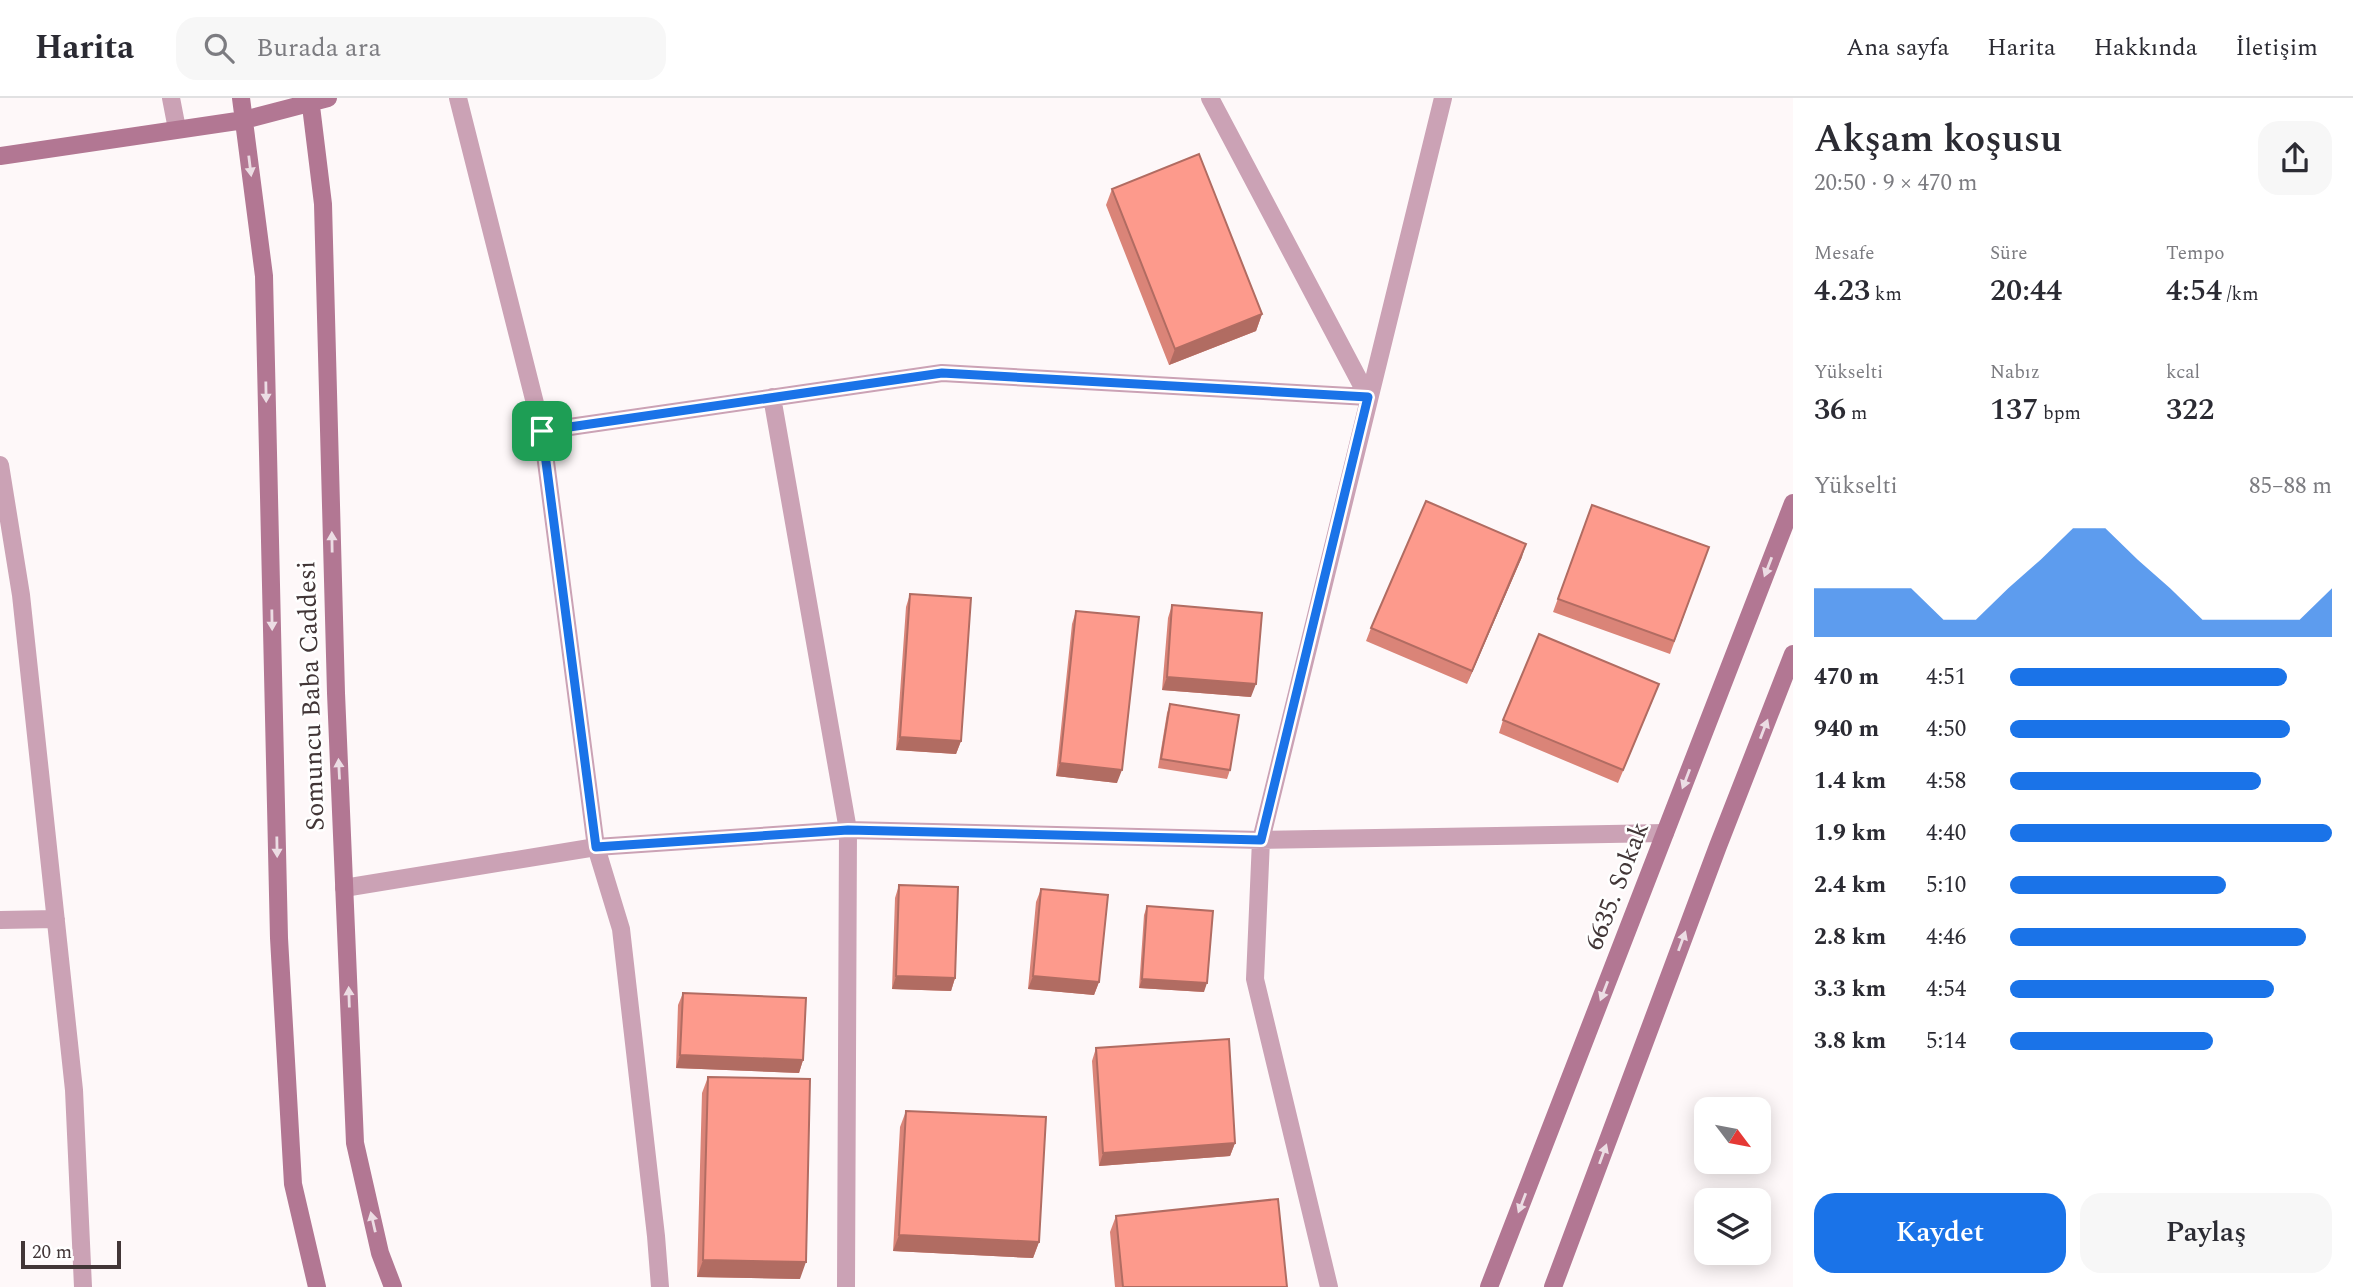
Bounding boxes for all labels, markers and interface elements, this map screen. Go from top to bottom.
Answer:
search box [176,17,666,80]
text: Harita [35,23,134,73]
text: Burada ara [256,28,381,68]
icon: search [200,29,238,67]
text: Ana sayfa [1846,30,1949,66]
text: Harita [1987,30,2056,66]
text: Hakkında [2094,30,2197,66]
text: İletişim [2235,30,2318,66]
text: Akşam koşusu [1814,111,2062,169]
button: share [2258,121,2332,195]
one-way arrow [244,155,255,177]
text: 20:50 · 9 × 470 m [1814,166,1978,201]
text: Mesafe [1814,239,1874,268]
text: Süre [1990,239,2028,268]
text: Tempo [2166,239,2225,268]
text: 4.23 [1814,268,1870,314]
text: 20:44 [1990,268,2062,314]
text: 4:54 [2166,268,2222,314]
text: km [1870,280,1902,309]
text: /km [2222,280,2259,309]
text: Yükselti [1814,358,1883,387]
text: Nabız [1990,358,2040,387]
text: kcal [2166,358,2200,387]
one-way arrow [261,382,272,404]
text: 36 [1814,387,1846,433]
text: 137 [1990,387,2038,433]
text: 322 [2166,387,2214,433]
text: m [1846,399,1867,428]
text: bpm [2038,399,2081,428]
pin [512,401,572,461]
icon: arrive [523,412,561,450]
text: Yükselti [1814,469,1898,504]
text: 85–88 m [2249,469,2332,504]
one-way arrow [326,531,338,553]
one-way arrow [1763,556,1774,577]
street label: Somuncu Baba Caddesi [286,560,336,832]
one-way arrow [266,609,277,631]
text: 470 m [1814,660,1879,695]
text: 4:51 [1926,660,1966,695]
text: 940 m [1814,712,1879,747]
text: 4:50 [1926,712,1966,747]
one-way arrow [1758,718,1769,739]
one-way arrow [334,758,345,780]
text: 1.4 km [1814,764,1886,799]
text: 4:58 [1926,764,1966,799]
one-way arrow [1681,768,1692,789]
street label: 6635. Sokak [1574,816,1660,956]
text: 1.9 km [1814,816,1886,851]
text: 4:40 [1926,816,1966,851]
one-way arrow [271,836,283,858]
text: 2.4 km [1814,868,1886,903]
text: 5:10 [1926,868,1966,903]
text: 2.8 km [1814,920,1886,955]
text: 4:46 [1926,920,1966,955]
one-way arrow [1677,931,1688,952]
text: 3.3 km [1814,972,1886,1007]
text: 4:54 [1926,972,1966,1007]
one-way arrow [1598,981,1609,1002]
one-way arrow [343,986,354,1008]
text: 3.8 km [1814,1024,1886,1059]
text: 5:14 [1926,1024,1966,1059]
north arrow [1694,1097,1771,1174]
map controls [1694,1097,1771,1265]
one-way arrow [1597,1144,1608,1165]
button: layers [1694,1188,1771,1265]
one-way arrow [1516,1193,1527,1214]
button: Kaydet [1814,1193,2066,1273]
button: Paylaş [2080,1193,2332,1273]
one-way arrow [367,1211,378,1233]
scale bar [21,1238,121,1270]
text: 20 m [32,1238,72,1267]

